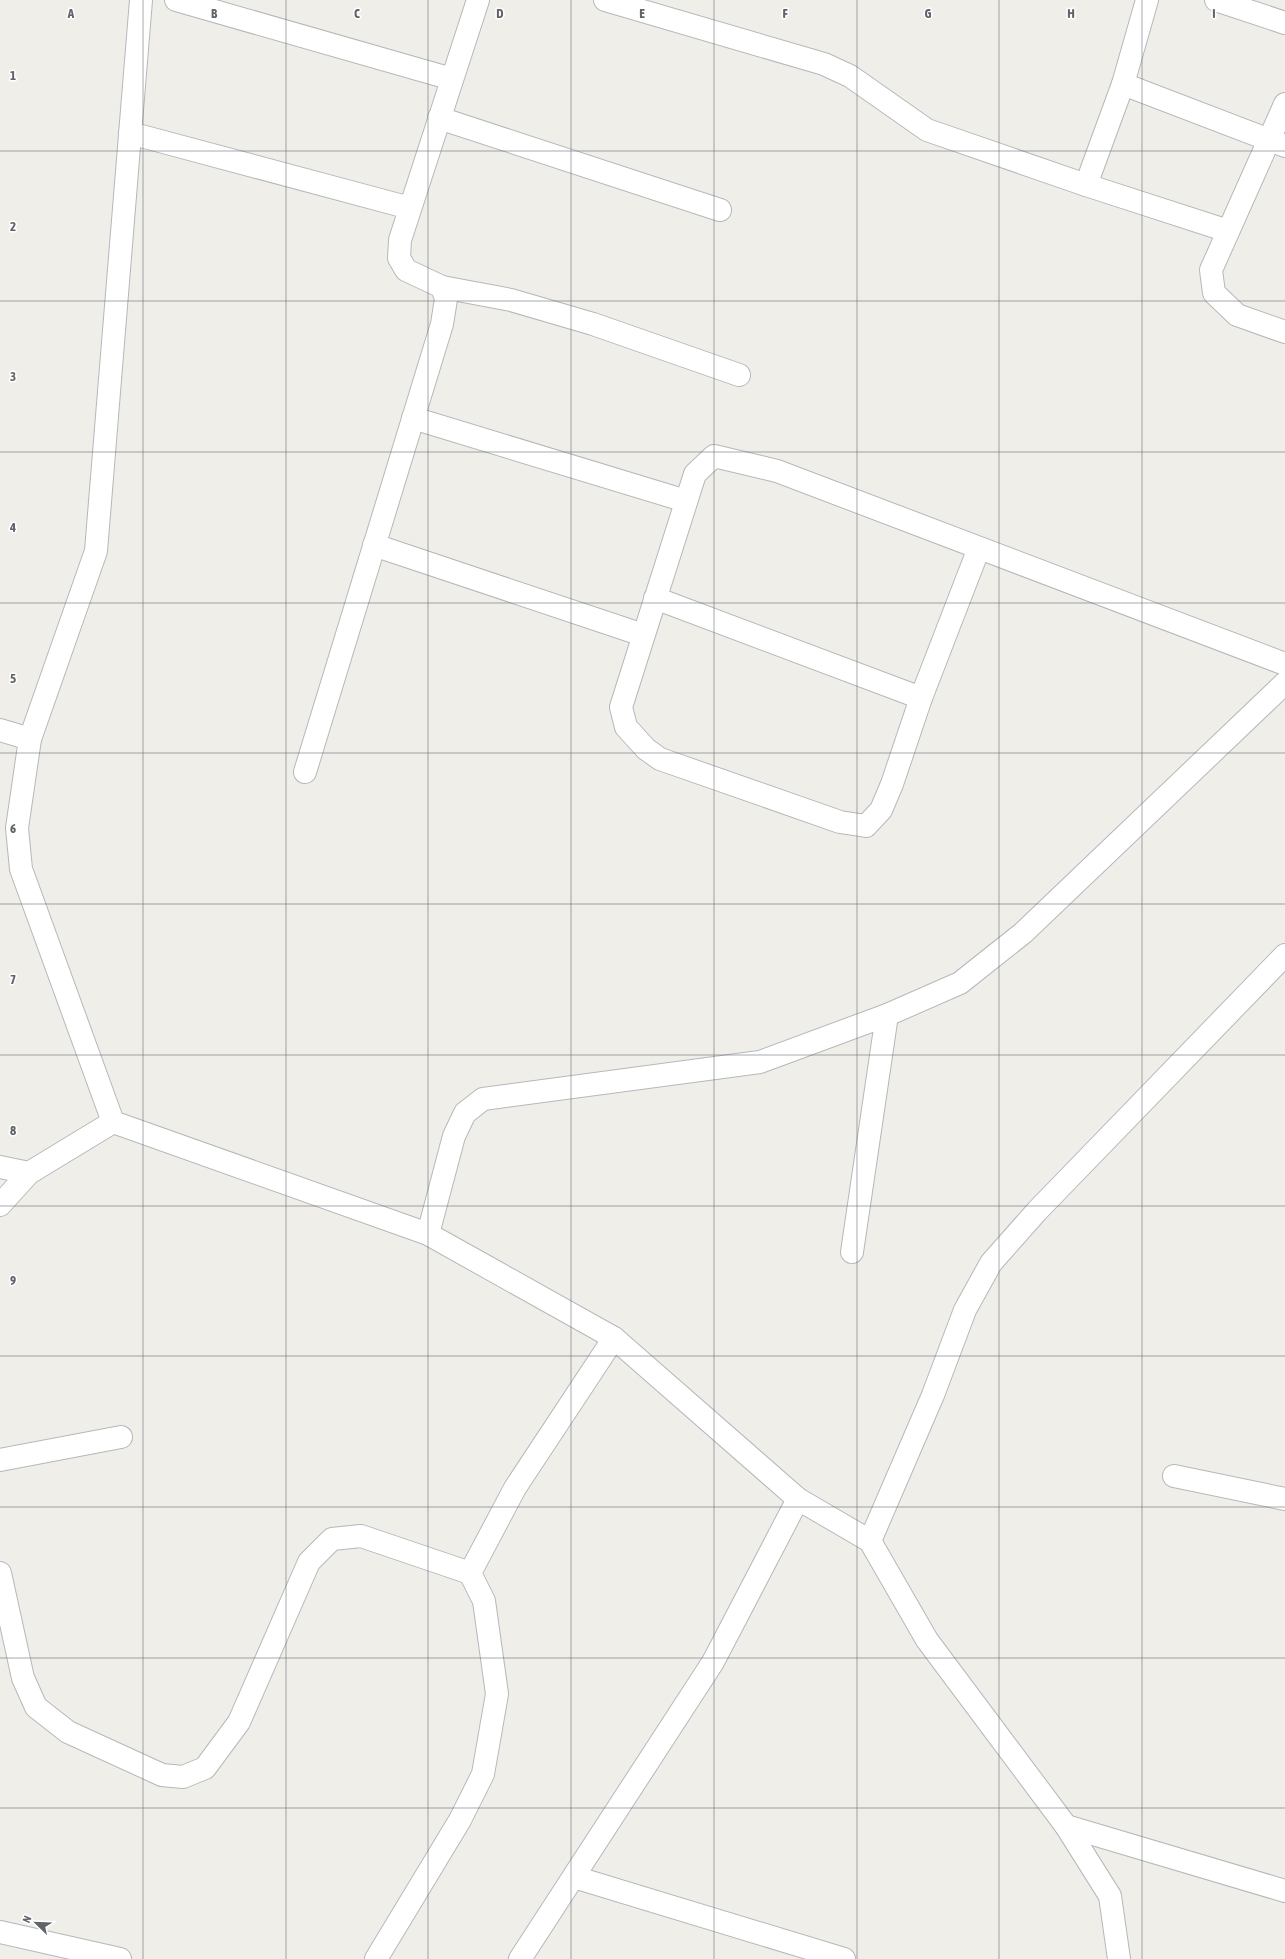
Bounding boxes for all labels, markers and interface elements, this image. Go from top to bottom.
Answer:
text: A [67,6,75,21]
text: B [211,6,218,21]
text: C [354,6,360,21]
text: D [496,6,504,21]
text: E [639,6,645,21]
text: F [782,6,788,21]
text: G [925,6,932,21]
text: H [1067,6,1075,21]
text: I [1212,6,1216,21]
text: 1 [10,68,16,83]
text: 2 [10,219,16,234]
text: 3 [10,369,16,384]
text: 4 [9,520,16,535]
text: 5 [10,671,16,686]
text: 6 [10,821,16,836]
text: 7 [10,972,16,987]
text: 8 [10,1123,16,1138]
text: 9 [10,1273,16,1288]
north arrow [16,1903,56,1943]
text: N [20,1914,34,1924]

